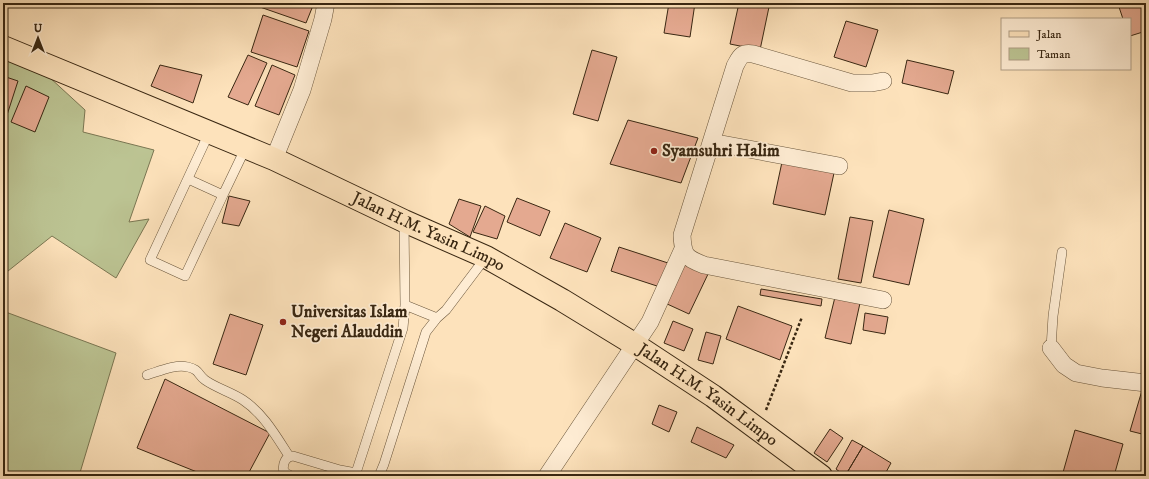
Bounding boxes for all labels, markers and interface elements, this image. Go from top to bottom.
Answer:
north arrow [18,18,58,58]
legend [1001,18,1131,70]
text: U [34,22,43,36]
text: Jalan [1036,27,1062,42]
text: Taman [1037,47,1071,62]
place label: Syamsuhri Halim [662,140,780,162]
marker: Syamsuhri Halim [649,146,659,156]
street label: Jalan H.M. Yasin Limpo [347,186,509,276]
place label: Universitas Islam Negeri Alauddin [291,301,408,343]
marker: Universitas Islam Negeri Alauddin [278,317,288,327]
street label: Jalan H.M. Yasin Limpo [632,337,782,451]

